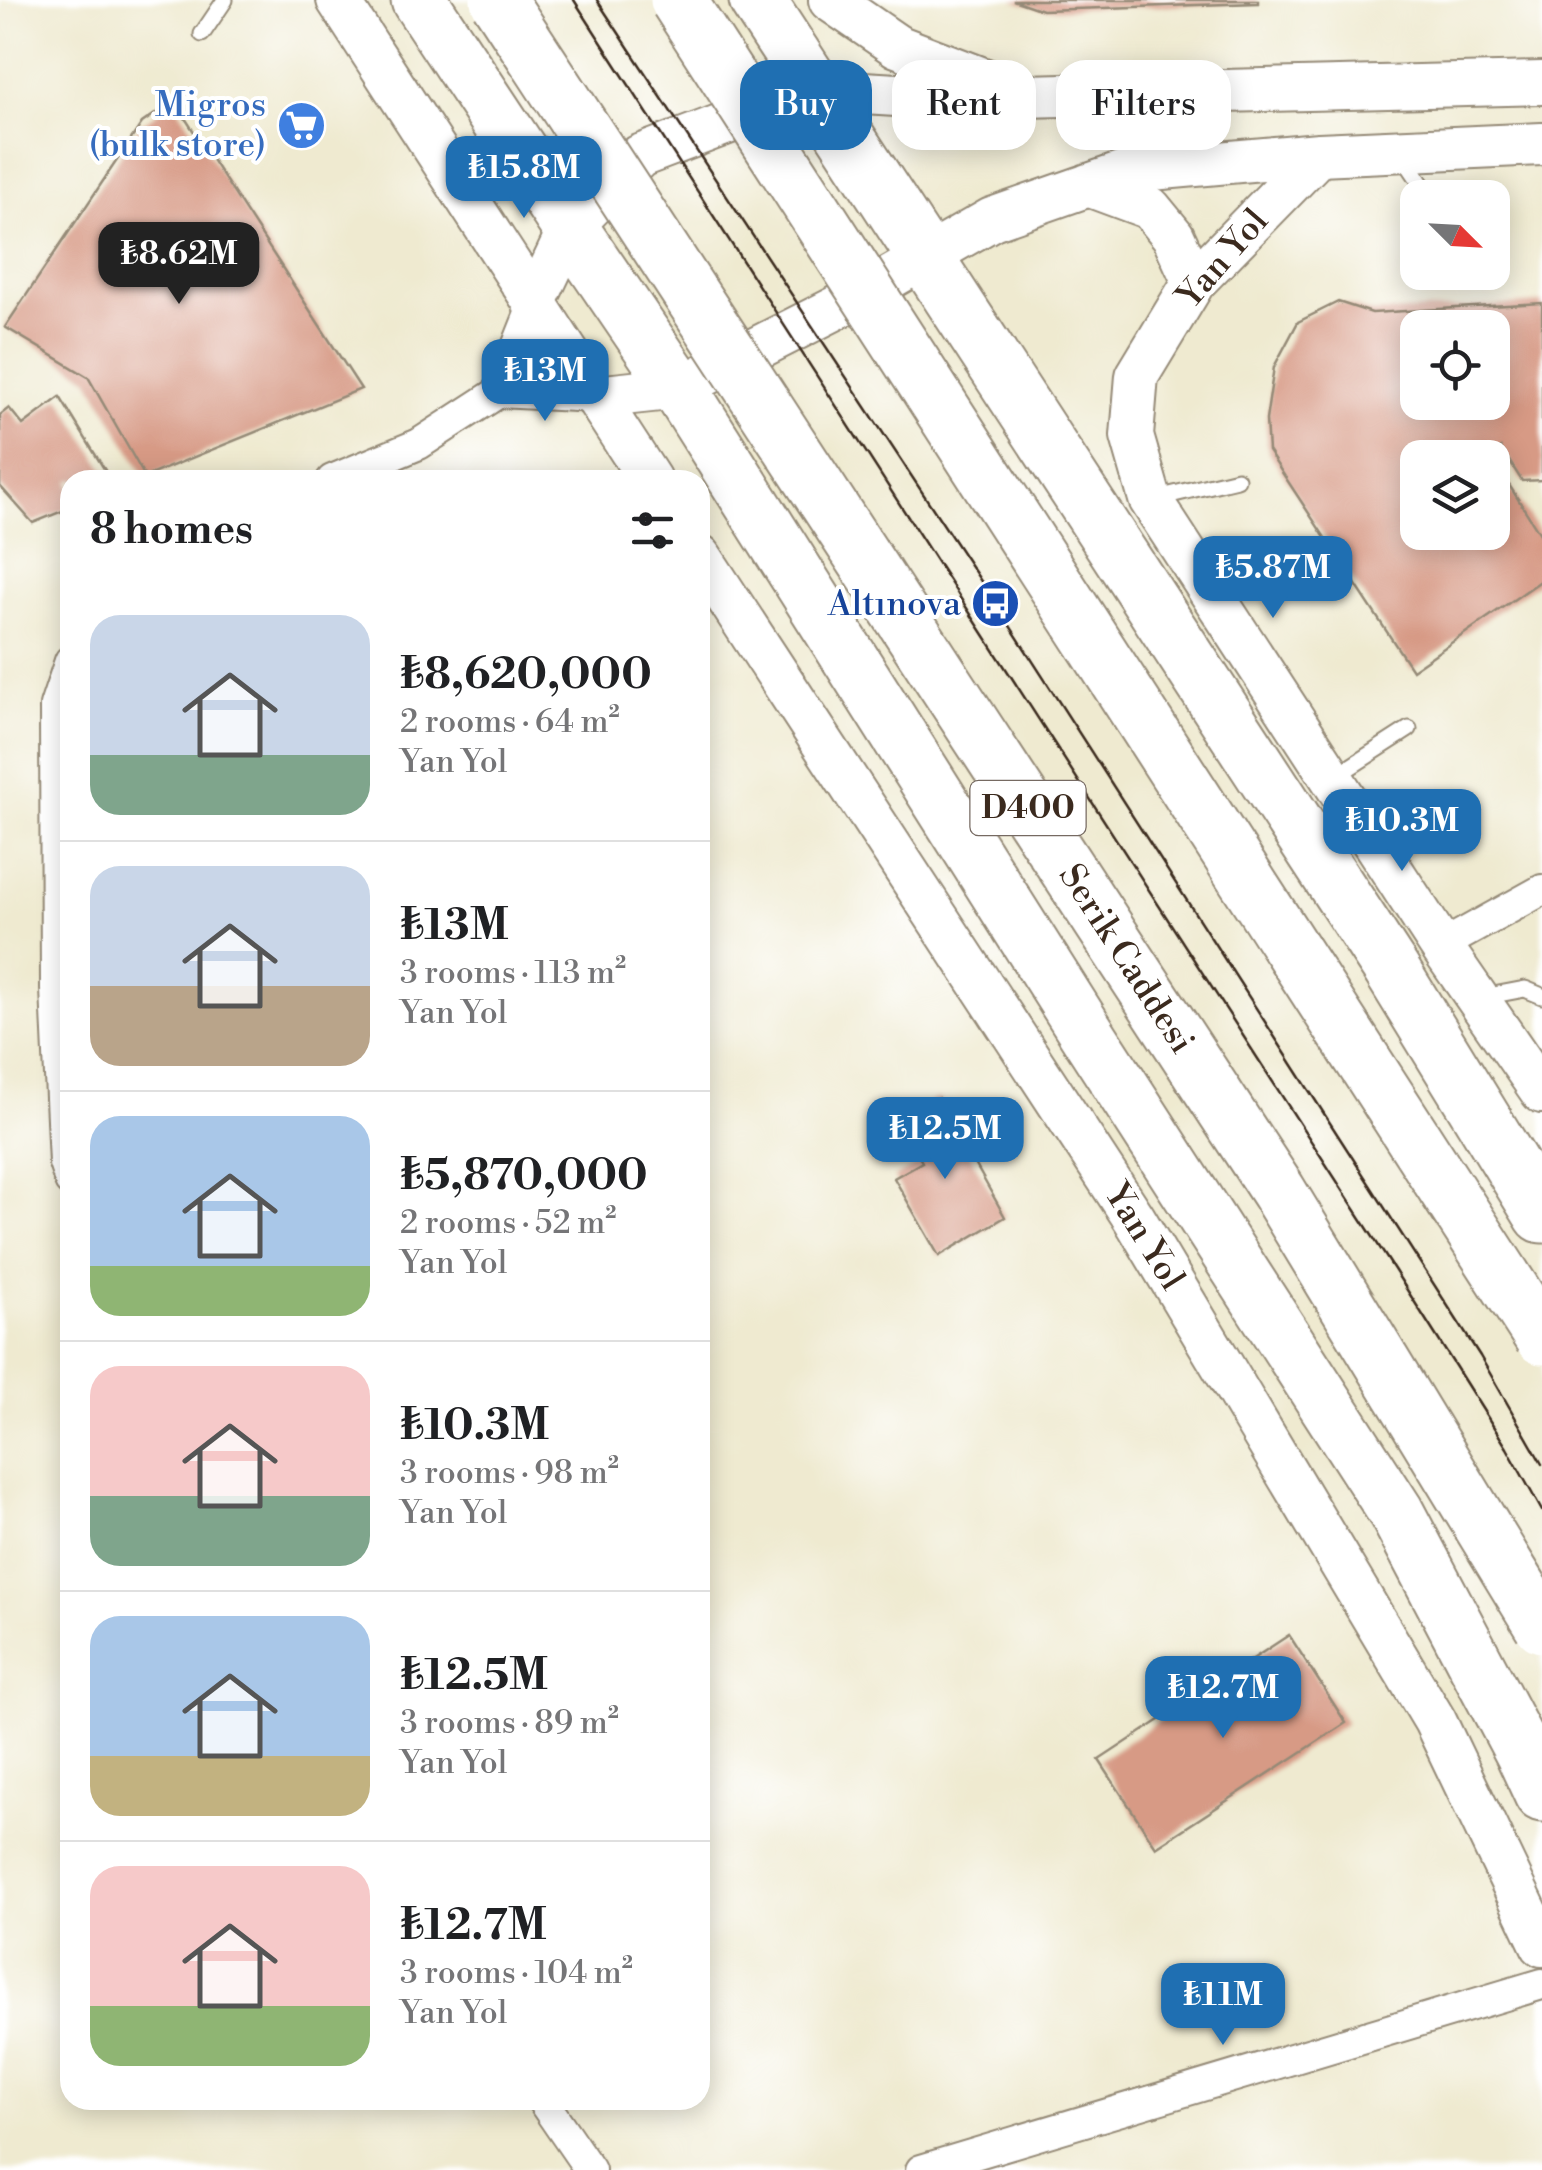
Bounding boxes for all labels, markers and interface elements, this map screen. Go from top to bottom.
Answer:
chip: Buy [740,60,872,150]
chip: Rent [892,60,1036,150]
chip: Filters [1056,60,1231,150]
place label: Migros (bulk store) [89,84,266,167]
supermarket icon: Migros (bulk store) [275,99,327,151]
pin: ₺15.8M [443,136,605,221]
text: ₺15.8M [468,148,580,188]
north arrow [1400,180,1510,290]
map controls [1400,180,1510,550]
street label: Yan Yol [1167,201,1278,319]
pin: ₺8.62M [98,222,260,307]
text: ₺8.62M [120,234,238,274]
button: locate [1400,310,1510,420]
pin: ₺13M [486,339,604,424]
text: ₺13M [504,351,586,391]
button: layers [1400,440,1510,550]
icon: filters [625,503,680,558]
text: 8 homes [90,504,253,557]
pin: ₺5.87M [1192,536,1354,621]
text: ₺5.87M [1215,548,1331,588]
bus stop icon: Altınova [970,578,1022,630]
place label: Altınova [827,583,961,626]
text: ₺8,620,000 [400,649,652,702]
icon: home [170,655,290,775]
text: 2 rooms · 64 m² [400,702,620,742]
text: Yan Yol [400,742,507,782]
road number: D400 [970,781,1086,835]
pin: ₺10.3M [1321,789,1483,874]
text: ₺10.3M [1345,801,1459,841]
street label: Serik Caddesi [1049,856,1203,1062]
text: ₺13M [400,900,509,953]
icon: home [170,906,290,1026]
text: 3 rooms · 113 m² [400,953,626,993]
text: Yan Yol [400,993,507,1033]
pin: ₺12.5M [864,1097,1026,1182]
text: ₺12.5M [889,1109,1001,1149]
text: ₺5,870,000 [400,1150,648,1203]
icon: home [170,1156,290,1276]
street label: Yan Yol [1094,1174,1193,1298]
text: 2 rooms · 52 m² [400,1203,616,1243]
text: Yan Yol [400,1243,507,1283]
text: ₺10.3M [400,1400,549,1453]
icon: home [170,1406,290,1526]
text: 3 rooms · 98 m² [400,1453,619,1493]
text: Yan Yol [400,1493,507,1533]
text: ₺12.5M [400,1650,548,1703]
icon: home [170,1656,290,1776]
pin: ₺12.7M [1142,1656,1304,1741]
text: ₺12.7M [1167,1668,1279,1708]
text: 3 rooms · 89 m² [400,1703,619,1743]
text: Yan Yol [400,1743,507,1783]
text: ₺12.7M [400,1900,547,1953]
icon: home [170,1906,290,2026]
text: 3 rooms · 104 m² [400,1953,633,1993]
pin: ₺11M [1164,1963,1282,2048]
text: ₺11M [1183,1975,1263,2015]
text: Yan Yol [400,1993,507,2033]

